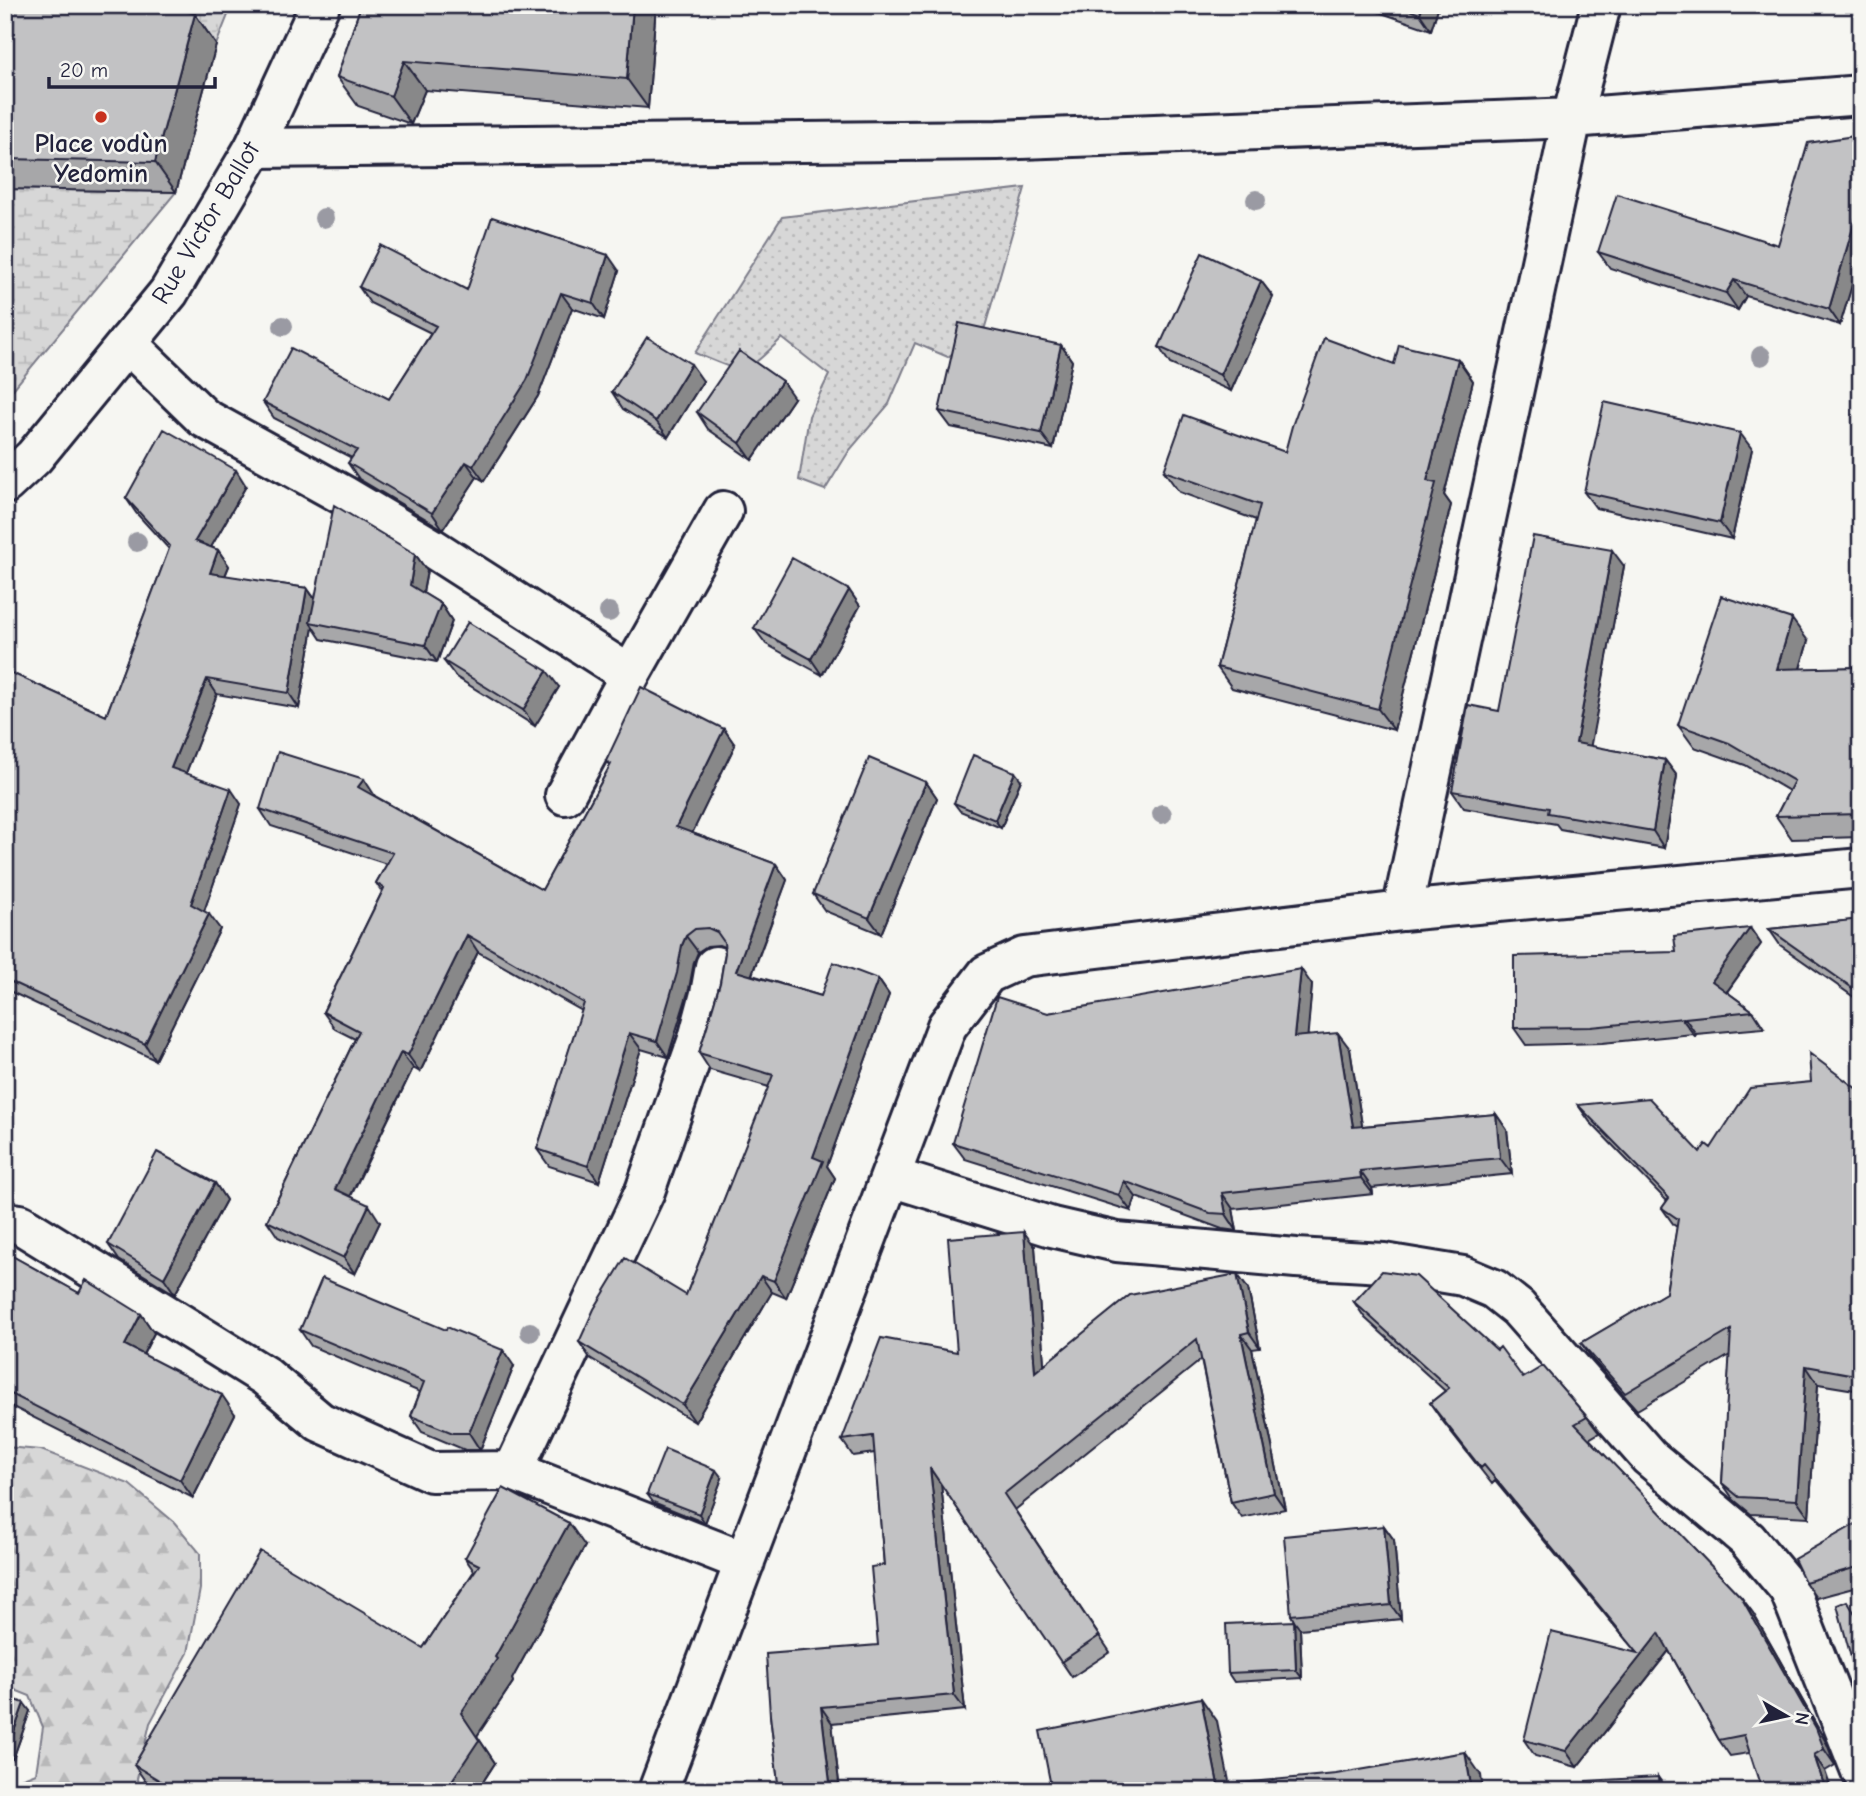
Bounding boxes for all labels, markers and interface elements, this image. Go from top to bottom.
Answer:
scale bar [49,46,215,90]
text: 20 m [60,58,108,82]
marker: Place vodùn Yedomin [93,109,109,125]
place label: Place vodùn Yedomin [34,129,168,189]
street label: Rue Victor Ballot [146,135,267,310]
north arrow [1750,1680,1820,1750]
text: N [1790,1711,1814,1726]

